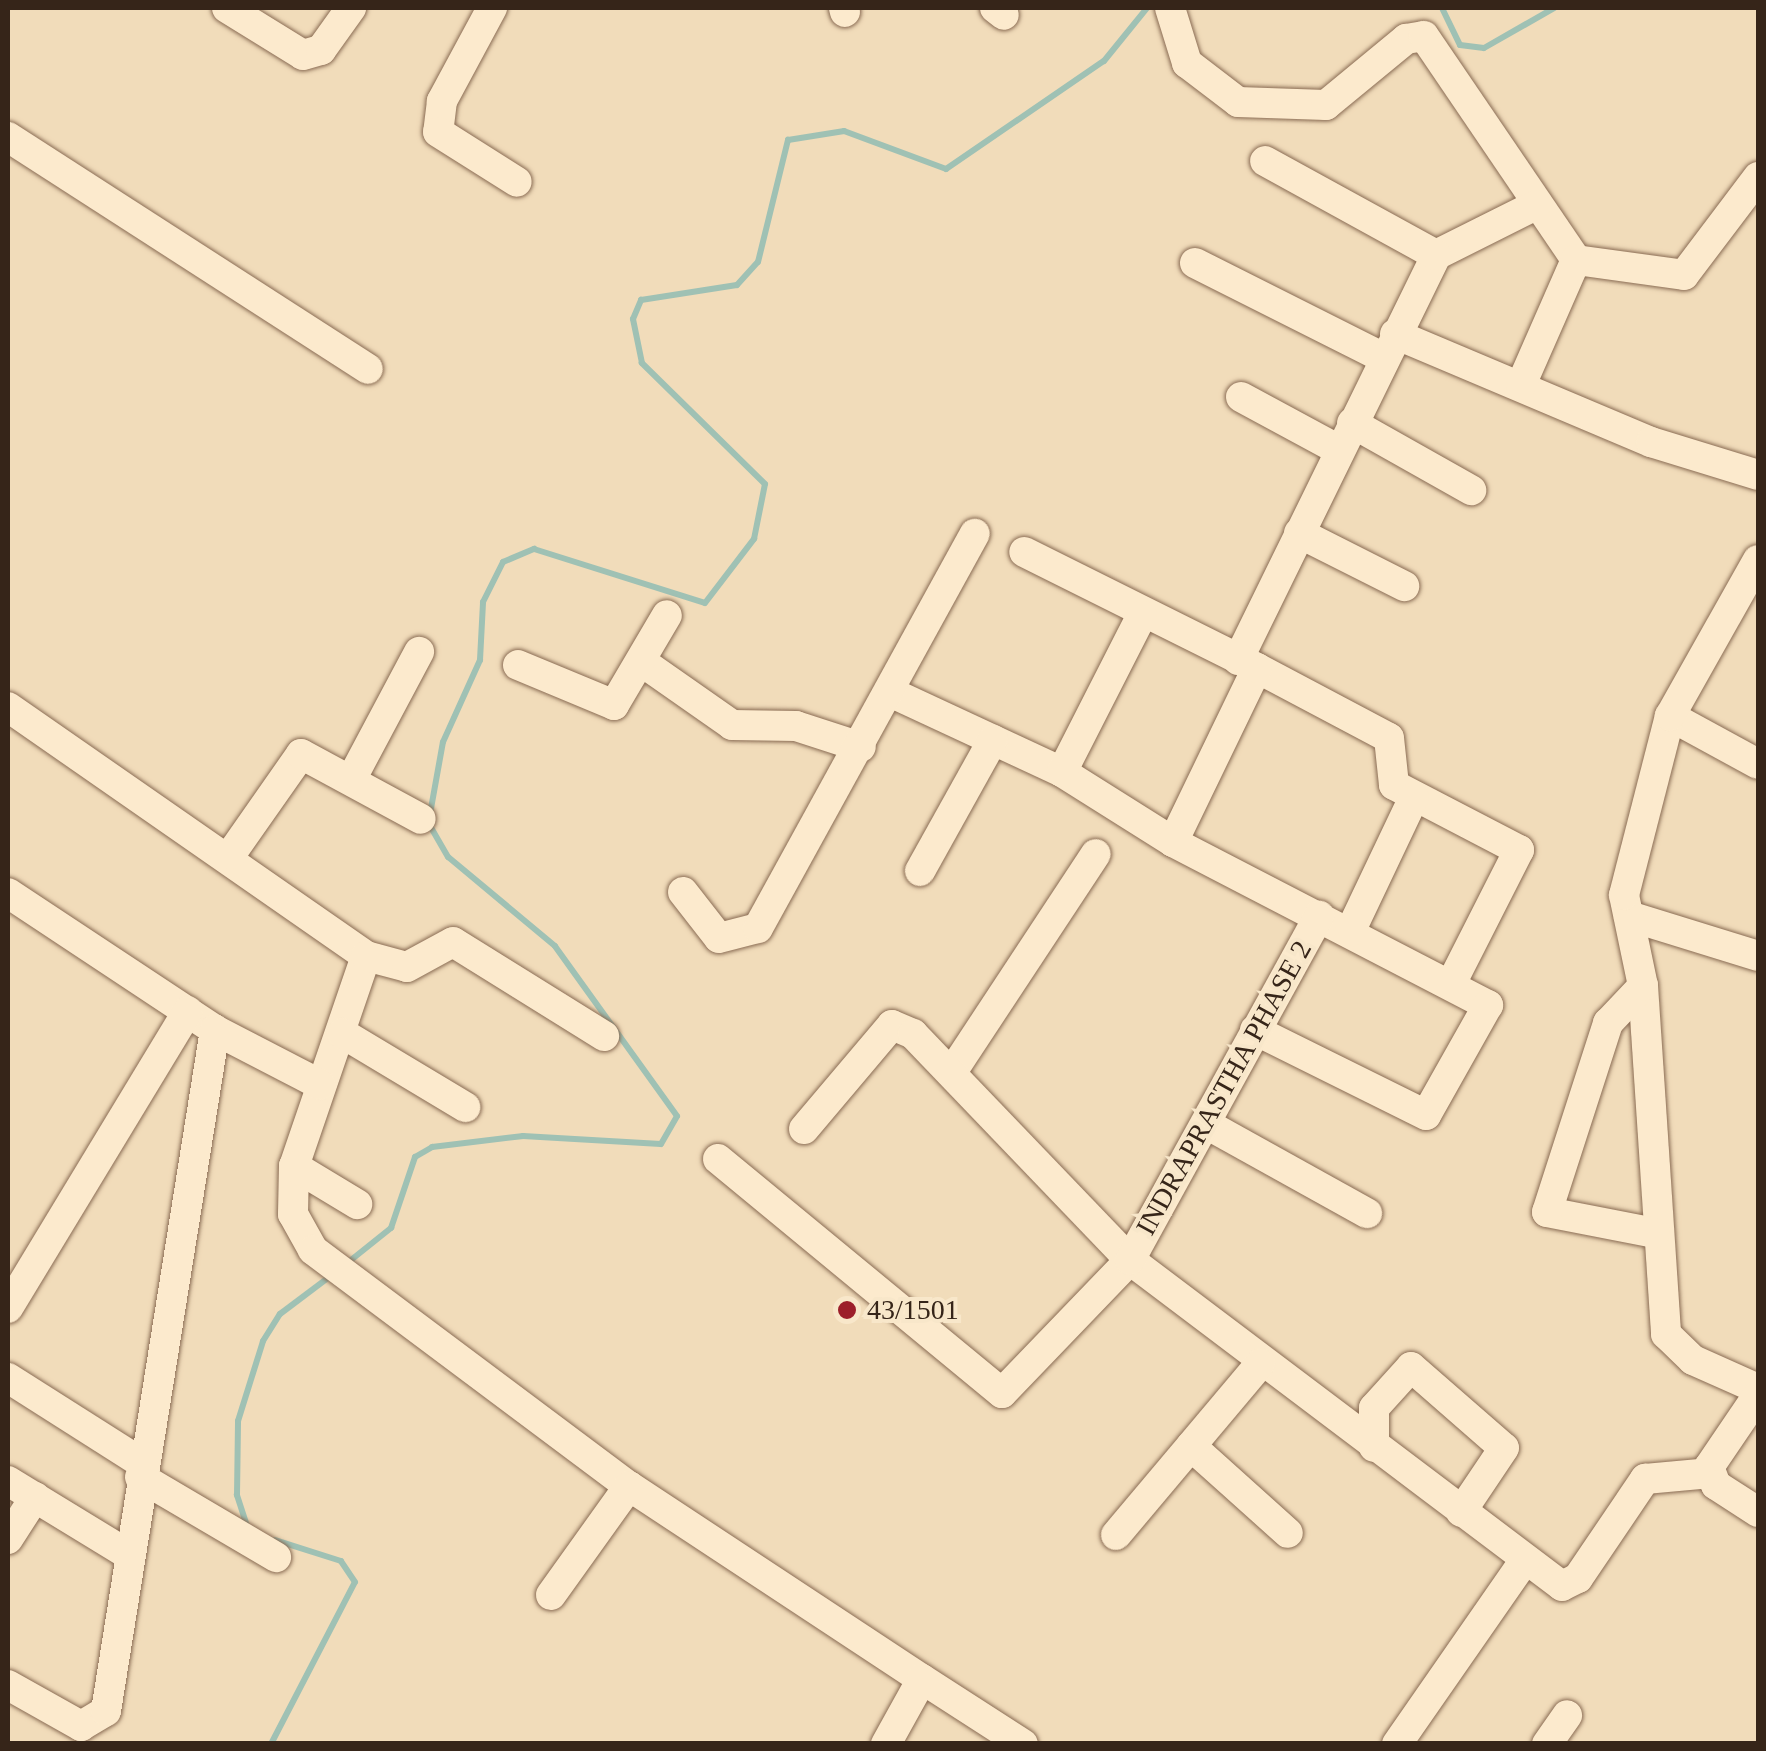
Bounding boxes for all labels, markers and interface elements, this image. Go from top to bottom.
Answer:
street label: INDRAPRASTHA PHASE 2 [1129,934,1319,1242]
place label: 43/1501 [867,1293,959,1327]
marker: 43/1501 [836,1299,858,1321]

